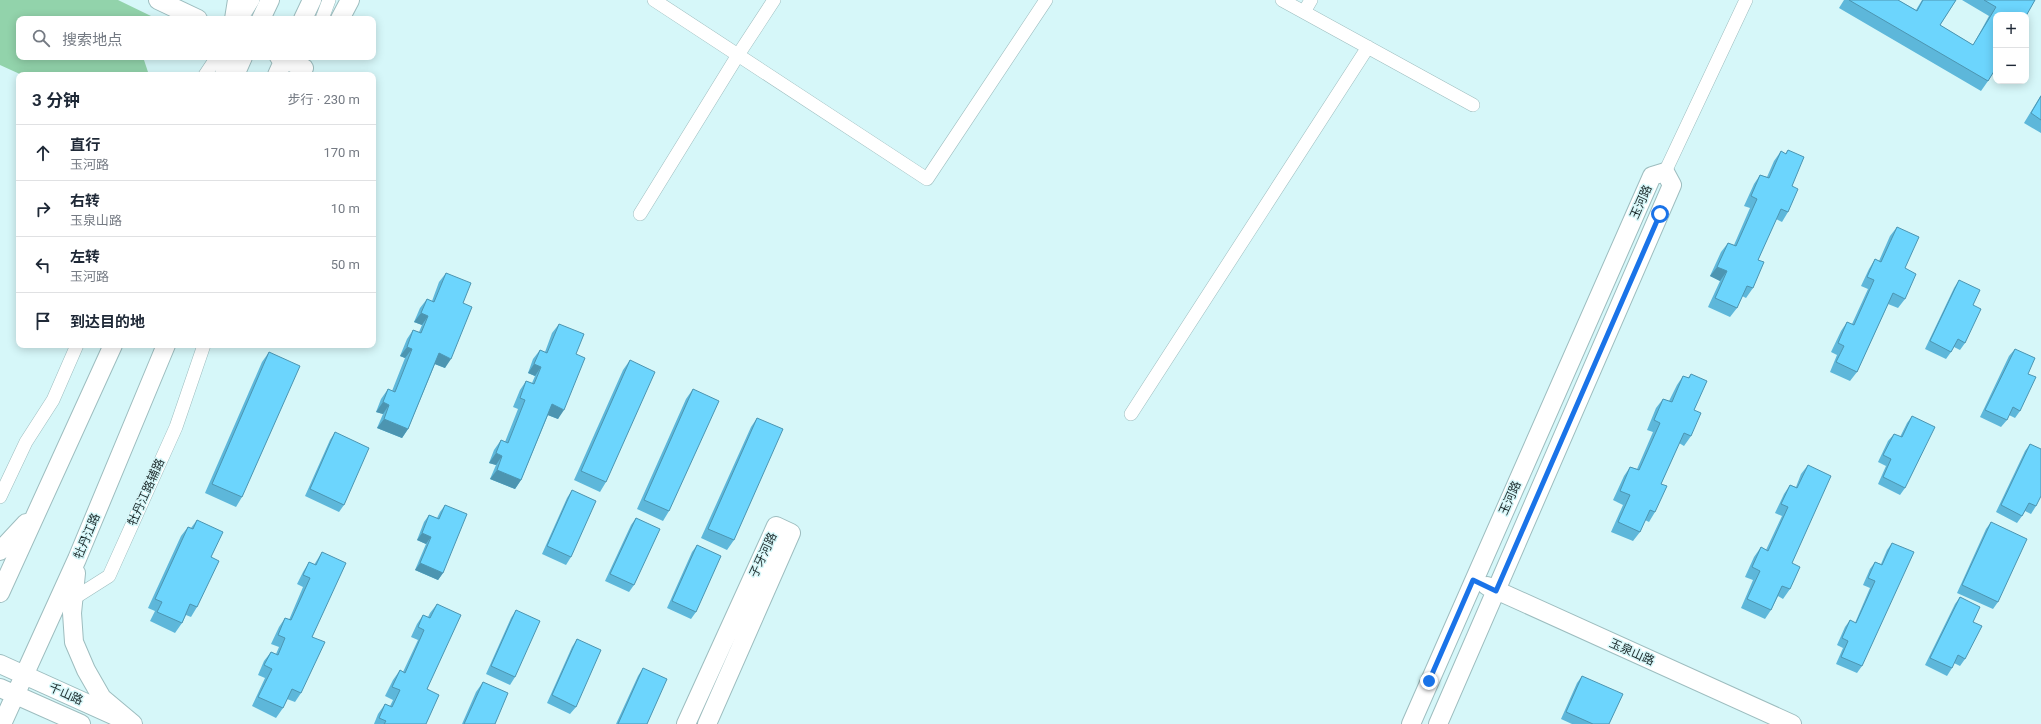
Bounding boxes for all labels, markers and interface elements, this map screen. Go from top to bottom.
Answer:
map controls [1993,12,2029,84]
button: + [1993,12,2029,48]
search box [16,16,376,60]
icon: search [30,27,52,49]
text: 搜索地点 [62,31,122,49]
button: − [1993,48,2029,84]
text: 3 分钟 [32,90,80,110]
text: 步行 · 230 m [288,92,360,107]
text: 直行 [70,136,100,154]
icon: ahead [32,142,54,164]
text: 170 m [323,145,360,160]
text: 玉河路 [70,157,109,172]
street label: 玉河路 [1627,183,1655,221]
text: 右转 [70,192,100,210]
icon: right [32,198,54,220]
text: 10 m [331,201,360,216]
route start [1651,205,1669,223]
text: 玉泉山路 [70,213,122,228]
text: 左转 [70,248,100,266]
icon: left [32,254,54,276]
text: 50 m [331,257,360,272]
text: 玉河路 [70,269,109,284]
icon: arrive [32,310,54,332]
text: 到达目的地 [70,313,145,331]
street label: 牡丹江路辅路 [125,456,167,528]
street label: 玉河路 [1496,479,1524,517]
street label: 牡丹江路 [71,511,103,561]
street label: 子牙河路 [747,530,779,580]
street label: 玉泉山路 [1607,636,1657,668]
route end [1420,672,1438,690]
street label: 千山路 [47,680,85,708]

